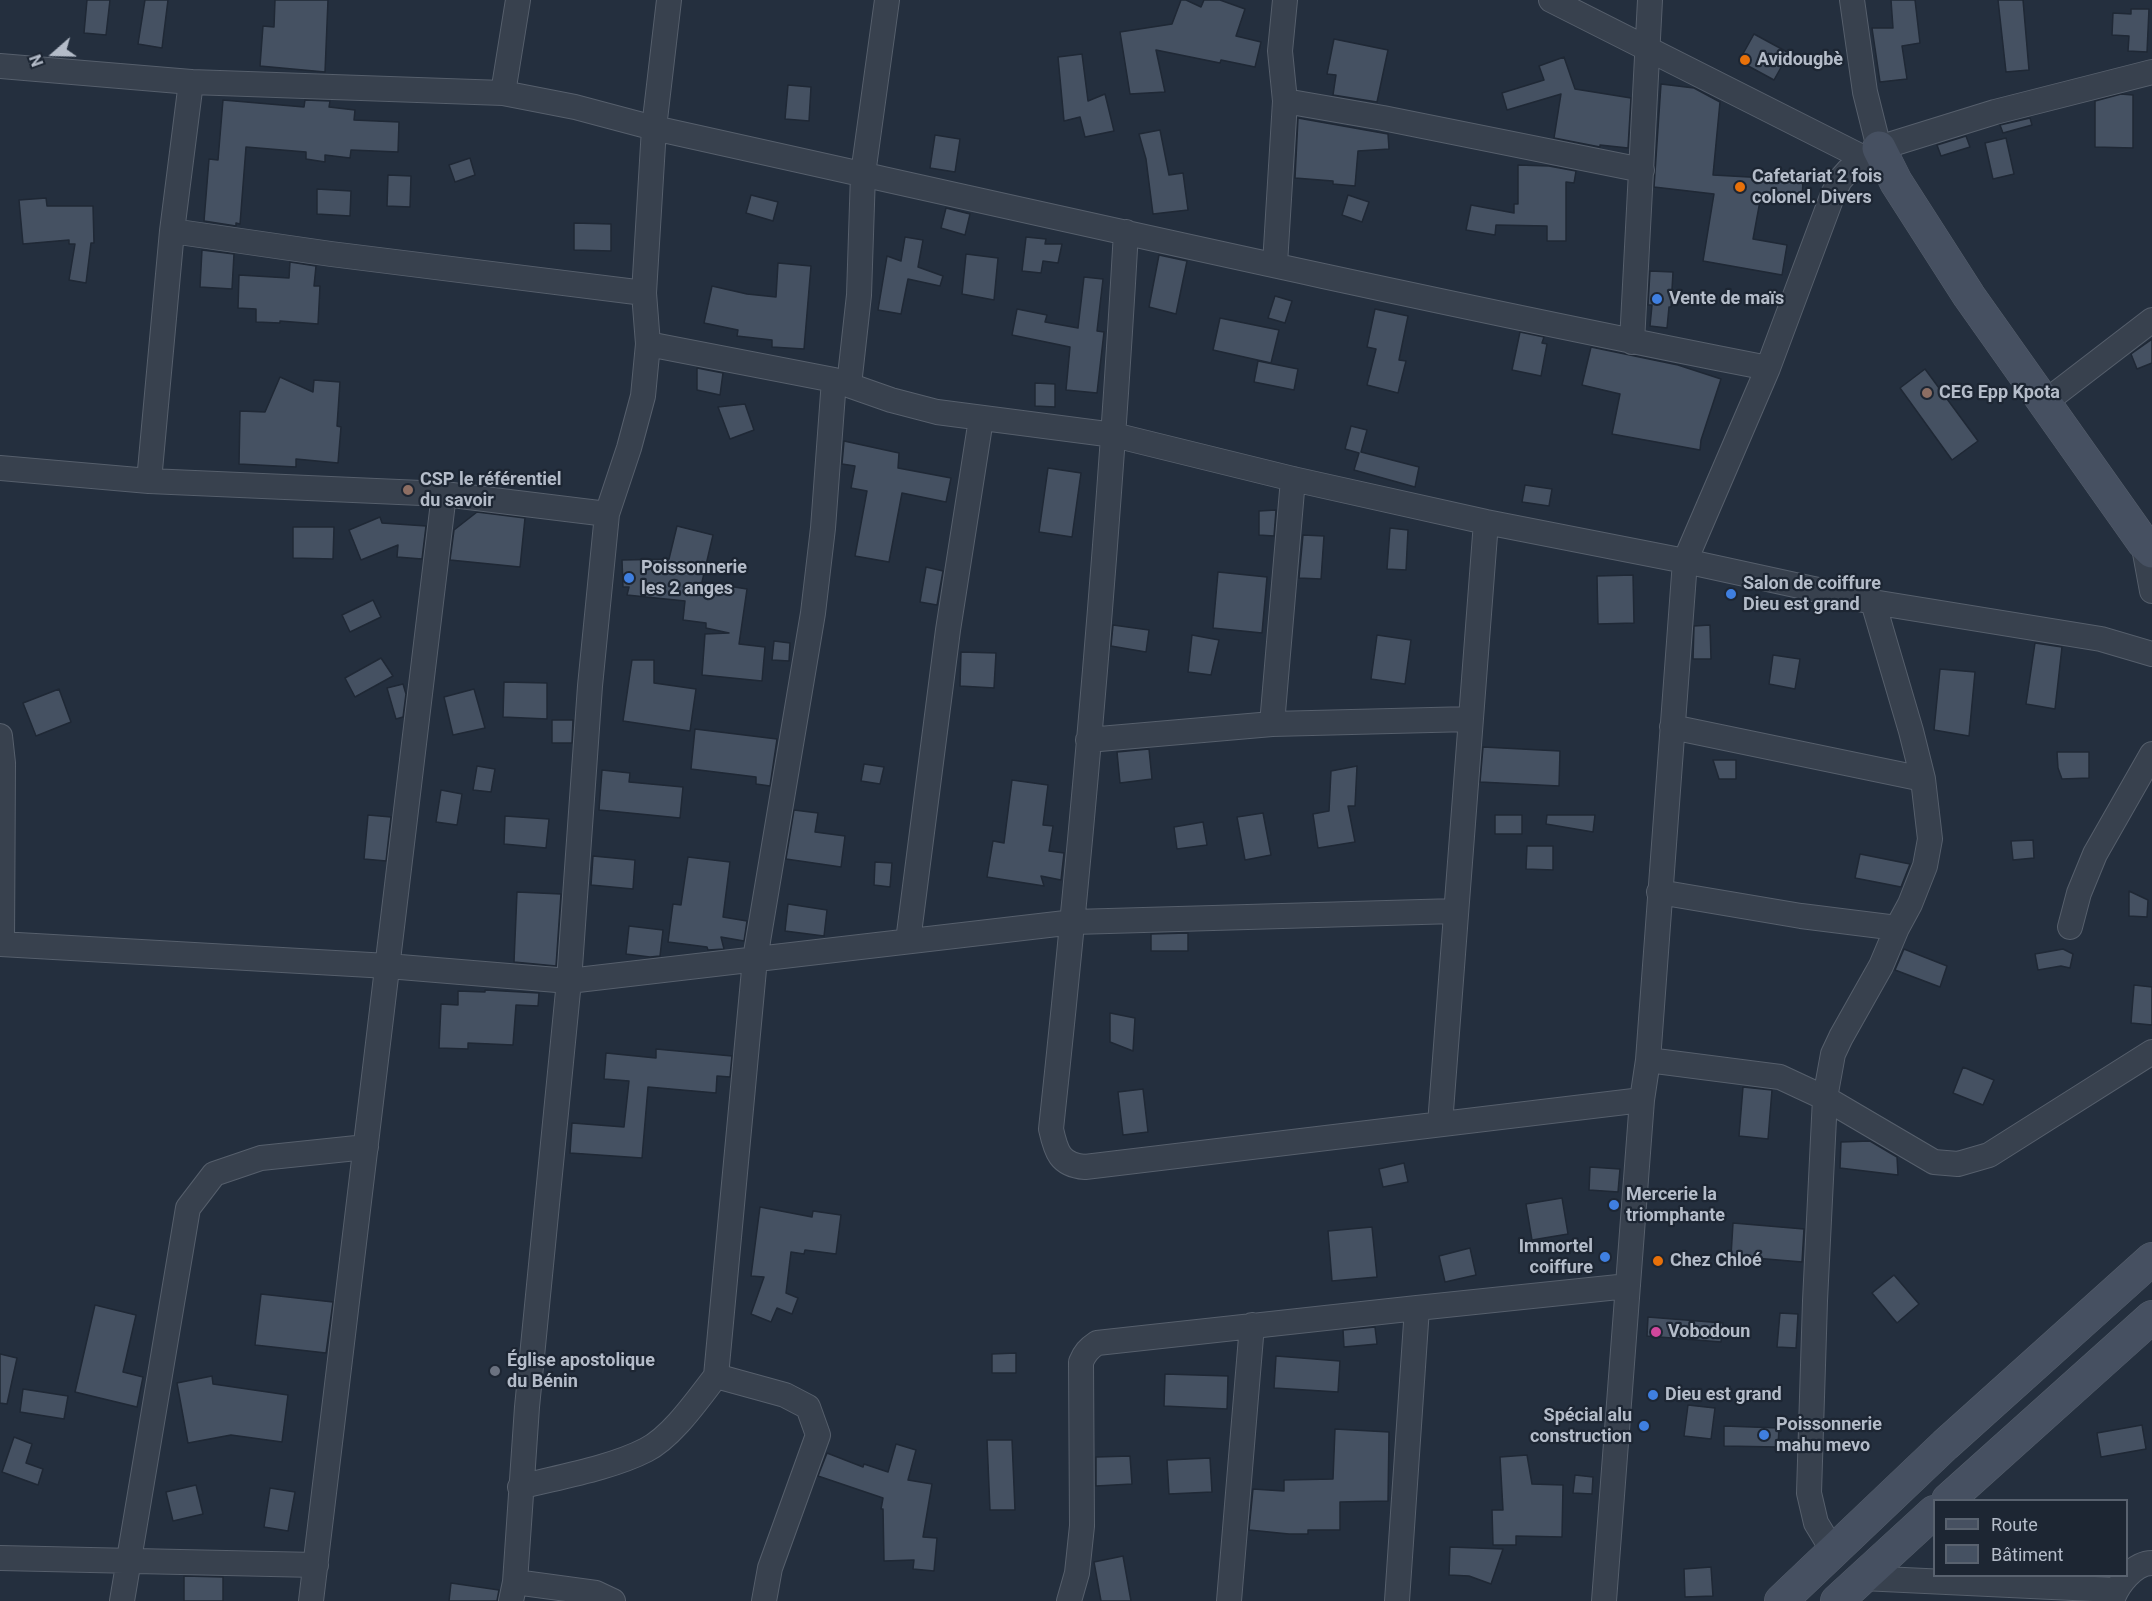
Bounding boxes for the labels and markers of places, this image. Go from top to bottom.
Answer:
place label: Avidougbè [1757,49,1843,71]
marker: Avidougbè [1738,53,1752,67]
place label: Cafetariat 2 fois colonel. Divers [1752,166,1882,208]
marker: Cafetariat 2 fois colonel. Divers [1733,180,1747,194]
place label: Vente de maïs [1669,288,1784,310]
marker: Vente de maïs [1650,292,1664,306]
place label: CEG Epp Kpota [1939,382,2060,404]
marker: CEG Epp Kpota [1920,386,1934,400]
place label: CSP le référentiel du savoir [420,469,562,512]
marker: CSP le référentiel du savoir [401,483,415,497]
place label: Poissonnerie les 2 anges [641,557,747,600]
marker: Poissonnerie les 2 anges [622,571,636,585]
place label: Salon de coiffure Dieu est grand [1743,573,1881,616]
marker: Salon de coiffure Dieu est grand [1724,587,1738,601]
place label: Mercerie la triomphante [1626,1184,1725,1226]
marker: Mercerie la triomphante [1607,1198,1621,1212]
place label: Immortel coiffure [1519,1236,1593,1278]
marker: Immortel coiffure [1598,1250,1612,1264]
place label: Chez Chloé [1670,1250,1762,1272]
marker: Chez Chloé [1651,1254,1665,1268]
place label: Vobodoun [1668,1321,1750,1343]
marker: Vobodoun [1649,1325,1663,1339]
place label: Église apostolique du Bénin [507,1350,655,1392]
marker: Église apostolique du Bénin [488,1364,502,1378]
place label: Dieu est grand [1665,1384,1782,1406]
marker: Dieu est grand [1646,1388,1660,1402]
place label: Spécial alu construction [1530,1405,1632,1448]
place label: Poissonnerie mahu mevo [1776,1414,1882,1456]
marker: Spécial alu construction [1637,1419,1651,1433]
marker: Poissonnerie mahu mevo [1757,1428,1771,1442]

